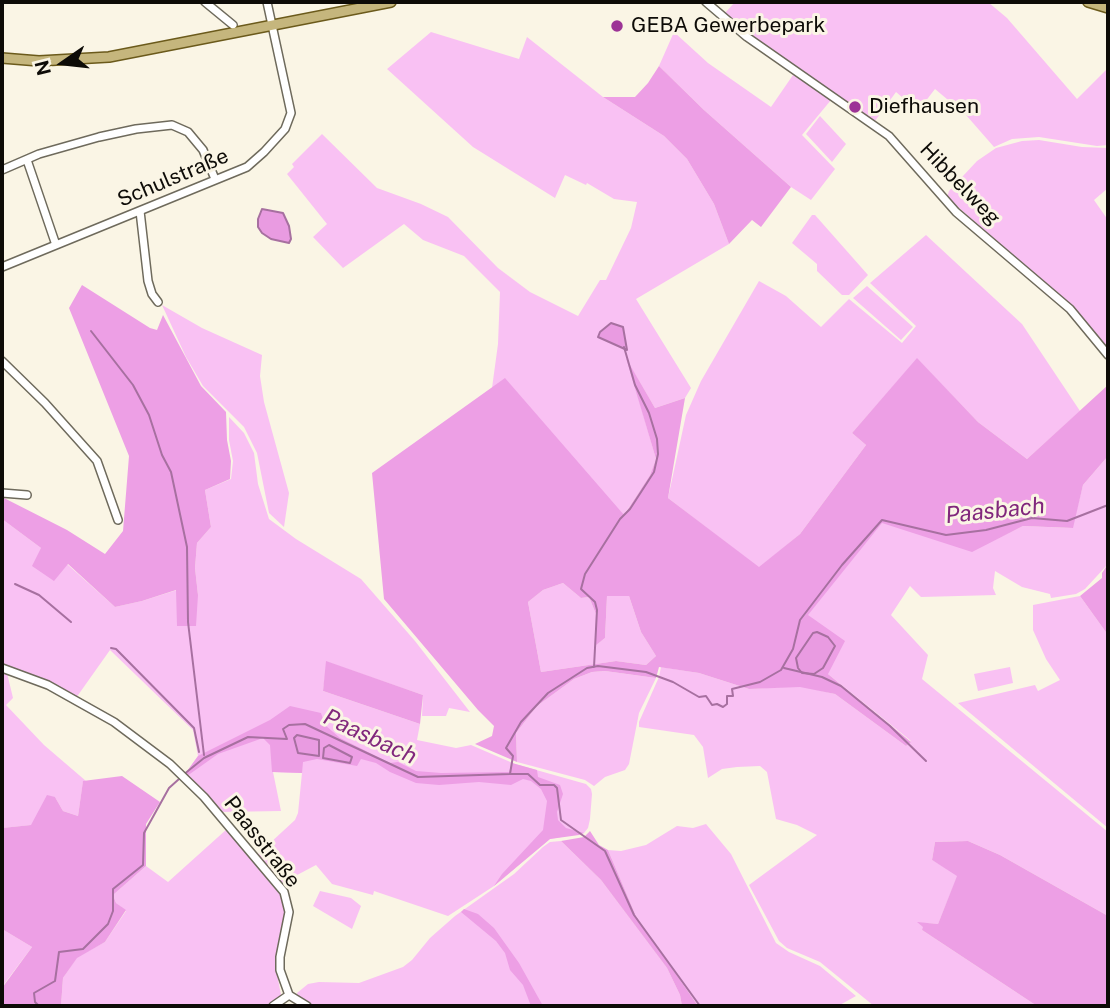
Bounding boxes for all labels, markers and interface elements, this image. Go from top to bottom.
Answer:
place label: GEBA Gewerbepark [631,13,825,39]
marker: GEBA Gewerbepark [609,18,625,34]
north arrow [28,28,98,98]
text: N [30,58,55,78]
place label: Diefhausen [869,94,979,120]
marker: Diefhausen [847,99,863,115]
street label: Hibbelweg [914,137,1006,231]
street label: Schulstraße [114,143,232,213]
water label: Paasbach [944,492,1046,530]
water label: Paasbach [319,703,421,771]
street label: Paasstraße [218,791,306,893]

